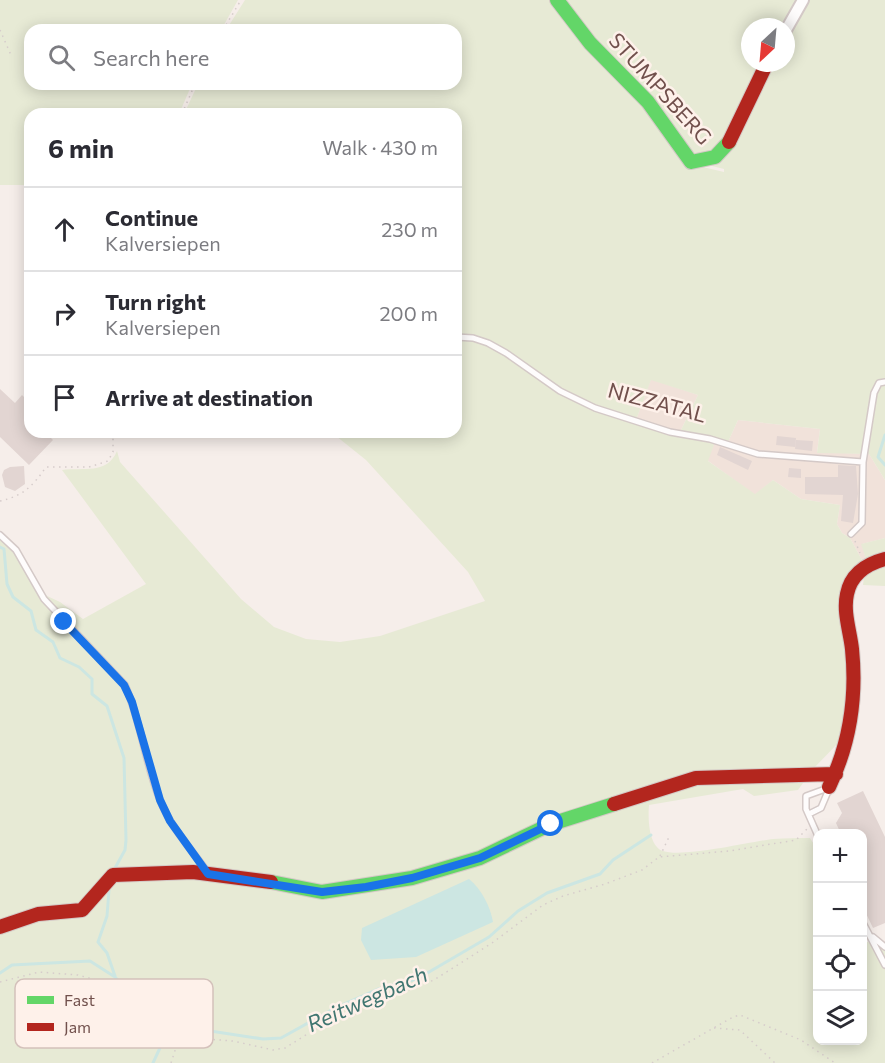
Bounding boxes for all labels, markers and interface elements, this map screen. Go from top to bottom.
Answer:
north arrow [741,18,795,72]
search box [24,24,462,90]
street label: STUMPSBERG [605,27,718,149]
icon: search [45,41,78,74]
text: Search here [93,44,209,71]
text: 6 min [48,132,114,163]
text: Walk · 430 m [322,135,438,159]
text: Continue [105,204,198,231]
icon: ahead [48,213,81,246]
text: 230 m [381,217,438,241]
text: Kalversiepen [105,231,221,255]
text: Turn right [105,288,206,315]
icon: right [48,297,81,330]
text: 200 m [380,301,438,325]
text: Kalversiepen [105,315,221,339]
street label: NIZZATAL [606,376,709,427]
icon: arrive [48,381,81,414]
text: Arrive at destination [105,384,313,411]
route end [50,608,76,634]
route start [537,810,563,836]
map controls [813,829,867,1045]
button: + [813,829,867,883]
button: − [813,883,867,937]
button: locate [813,937,867,991]
water label: Reitwegbach [302,960,431,1037]
legend [15,979,213,1048]
text: Fast [64,990,95,1009]
button: layers [813,991,867,1045]
text: Jam [64,1017,91,1036]

